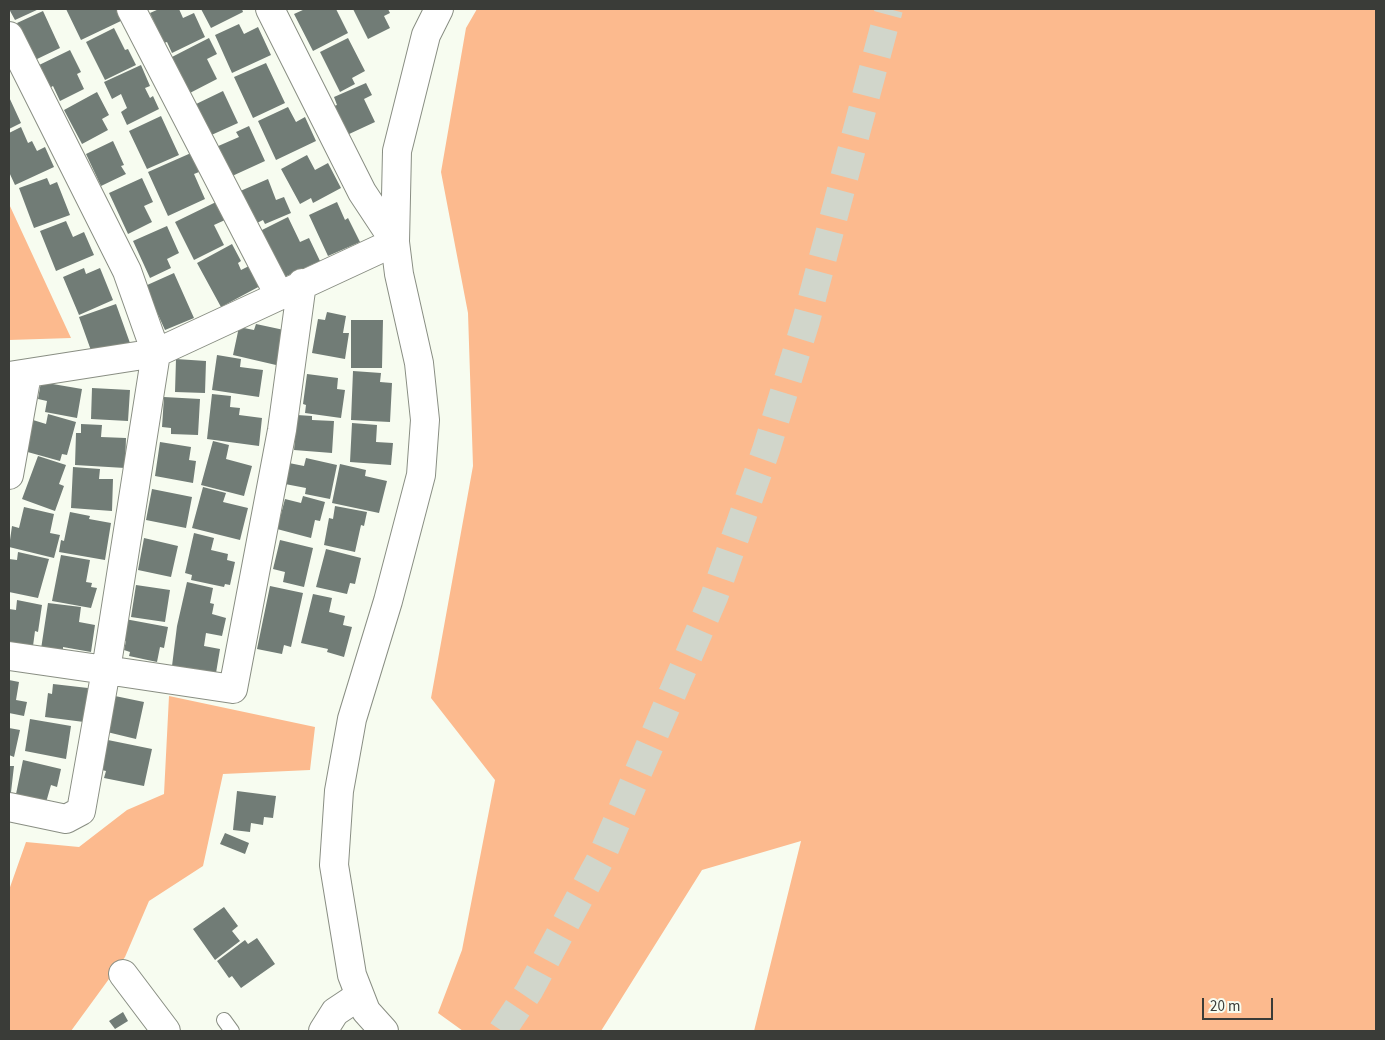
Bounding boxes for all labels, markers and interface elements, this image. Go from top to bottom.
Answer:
scale bar [1205,988,1276,1020]
text: 20 m [1210,996,1240,1017]

